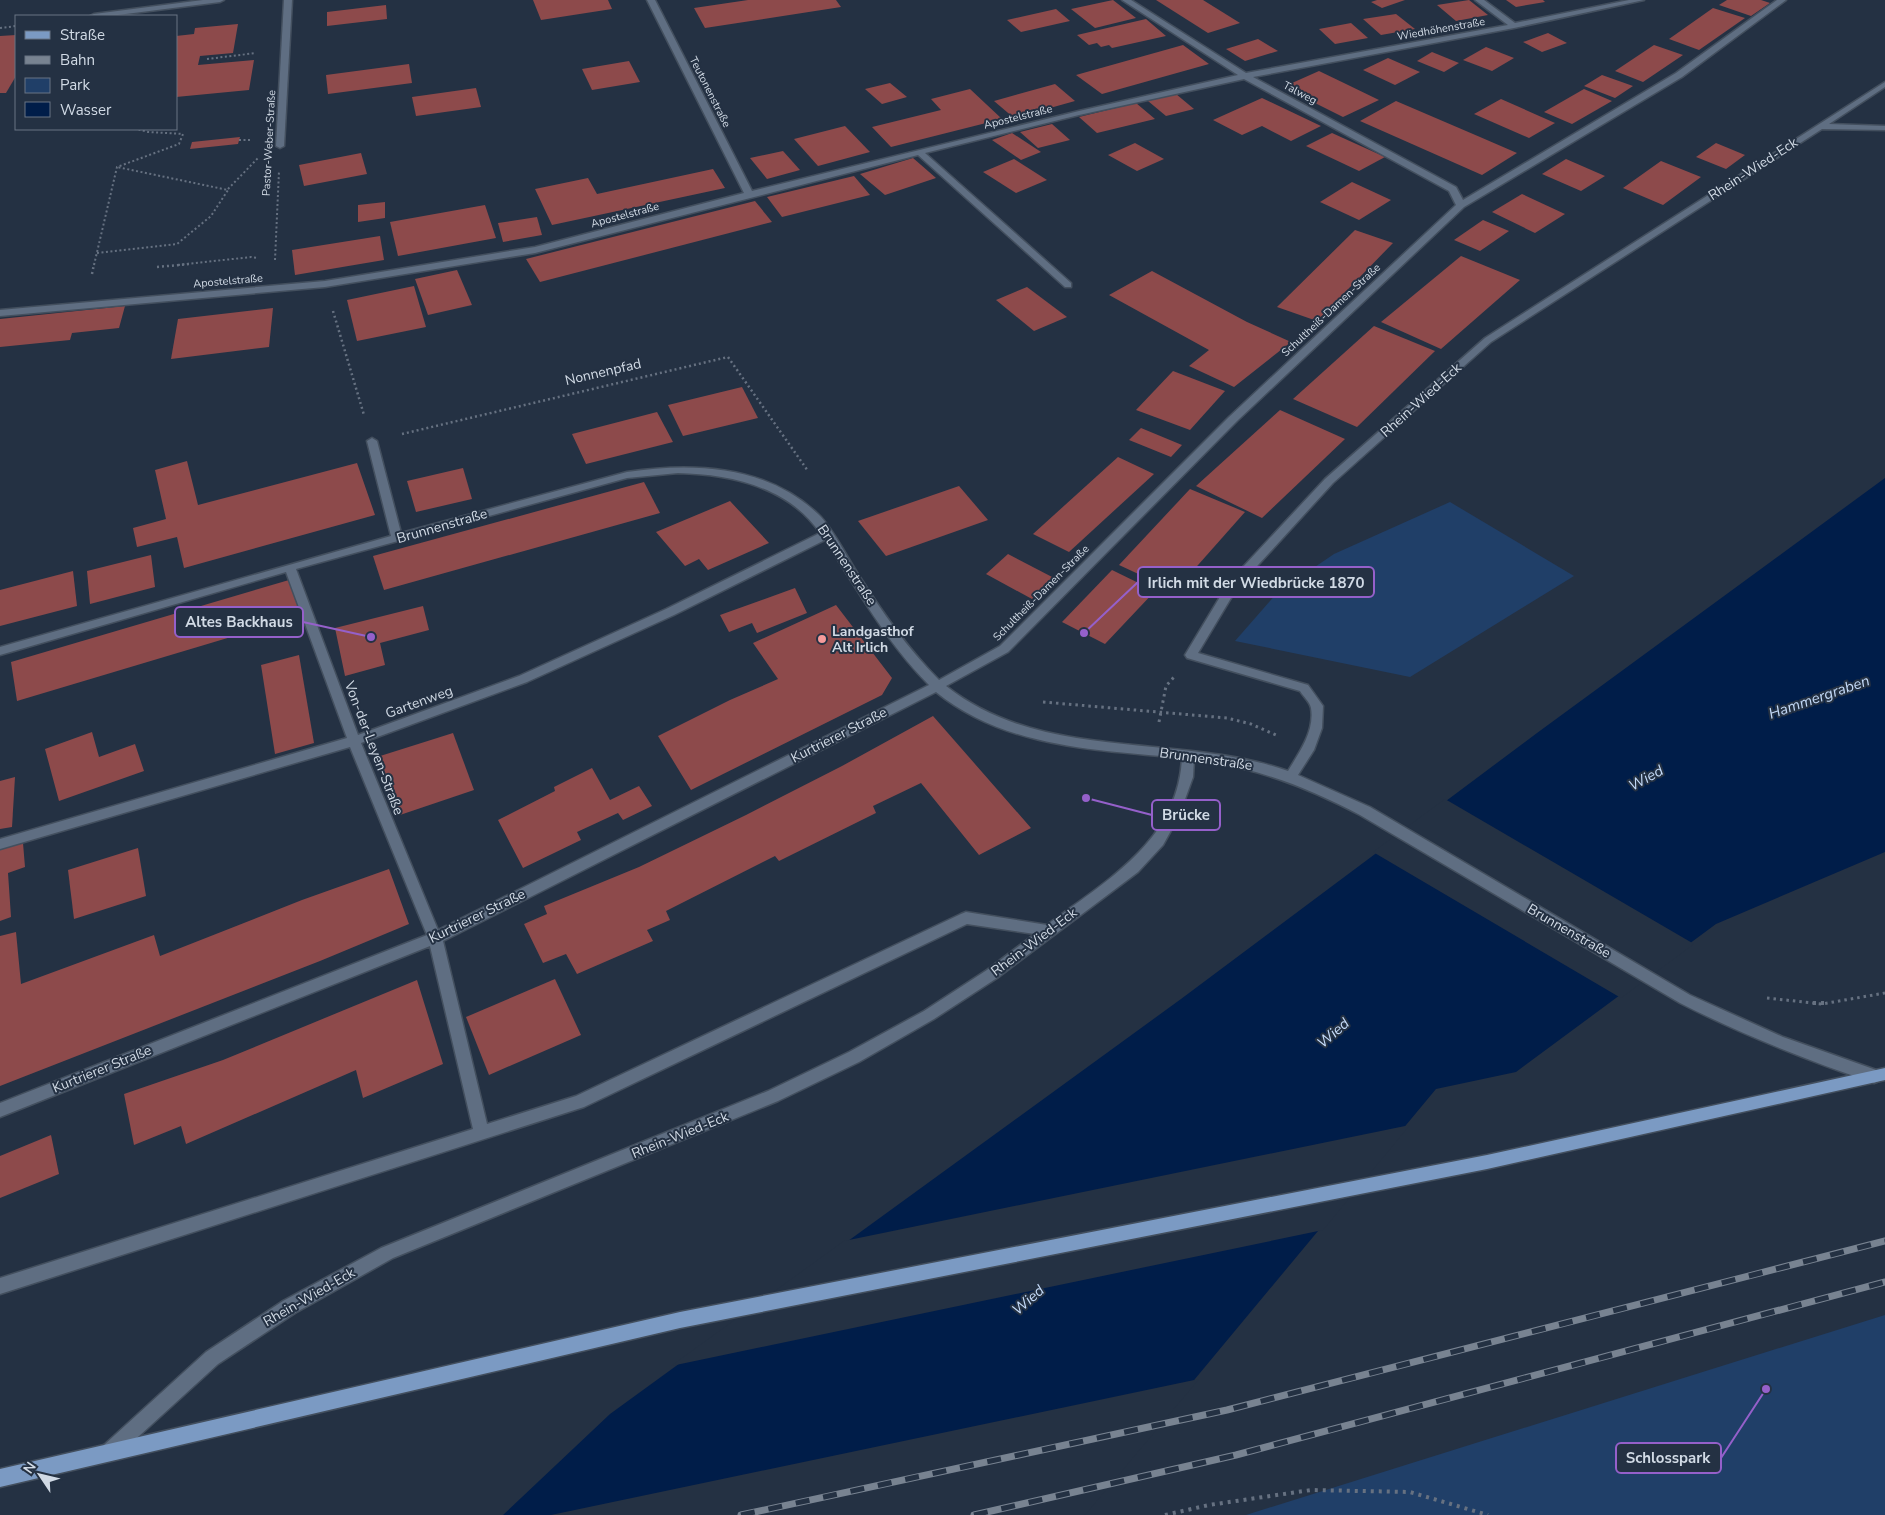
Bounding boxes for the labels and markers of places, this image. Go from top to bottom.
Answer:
callout: Irlich mit der Wiedbrücke 1870 [1138,567,1374,597]
callout: Altes Backhaus [175,607,303,637]
place label: Landgasthof Alt Irlich [832,622,915,657]
marker: Landgasthof Alt Irlich [816,633,828,645]
callout: Brücke [1152,800,1220,830]
callout: Schlosspark [1616,1443,1721,1473]

